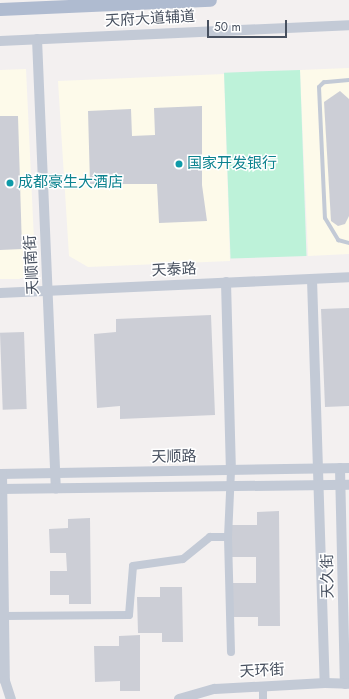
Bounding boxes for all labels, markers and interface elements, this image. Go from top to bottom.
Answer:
street label: 天府大道辅道 [105,8,195,30]
scale bar [209,12,289,38]
text: 50 m [214,18,241,36]
place label: 国家开发银行 [187,155,277,173]
marker: 国家开发银行 [174,159,184,169]
place label: 成都豪生大酒店 [18,174,123,192]
marker: 成都豪生大酒店 [5,178,15,188]
street label: 天顺南街 [21,235,43,295]
street label: 天泰路 [151,260,197,280]
street label: 天顺路 [151,448,197,466]
street label: 天久街 [319,553,337,599]
street label: 天环街 [239,661,285,681]

